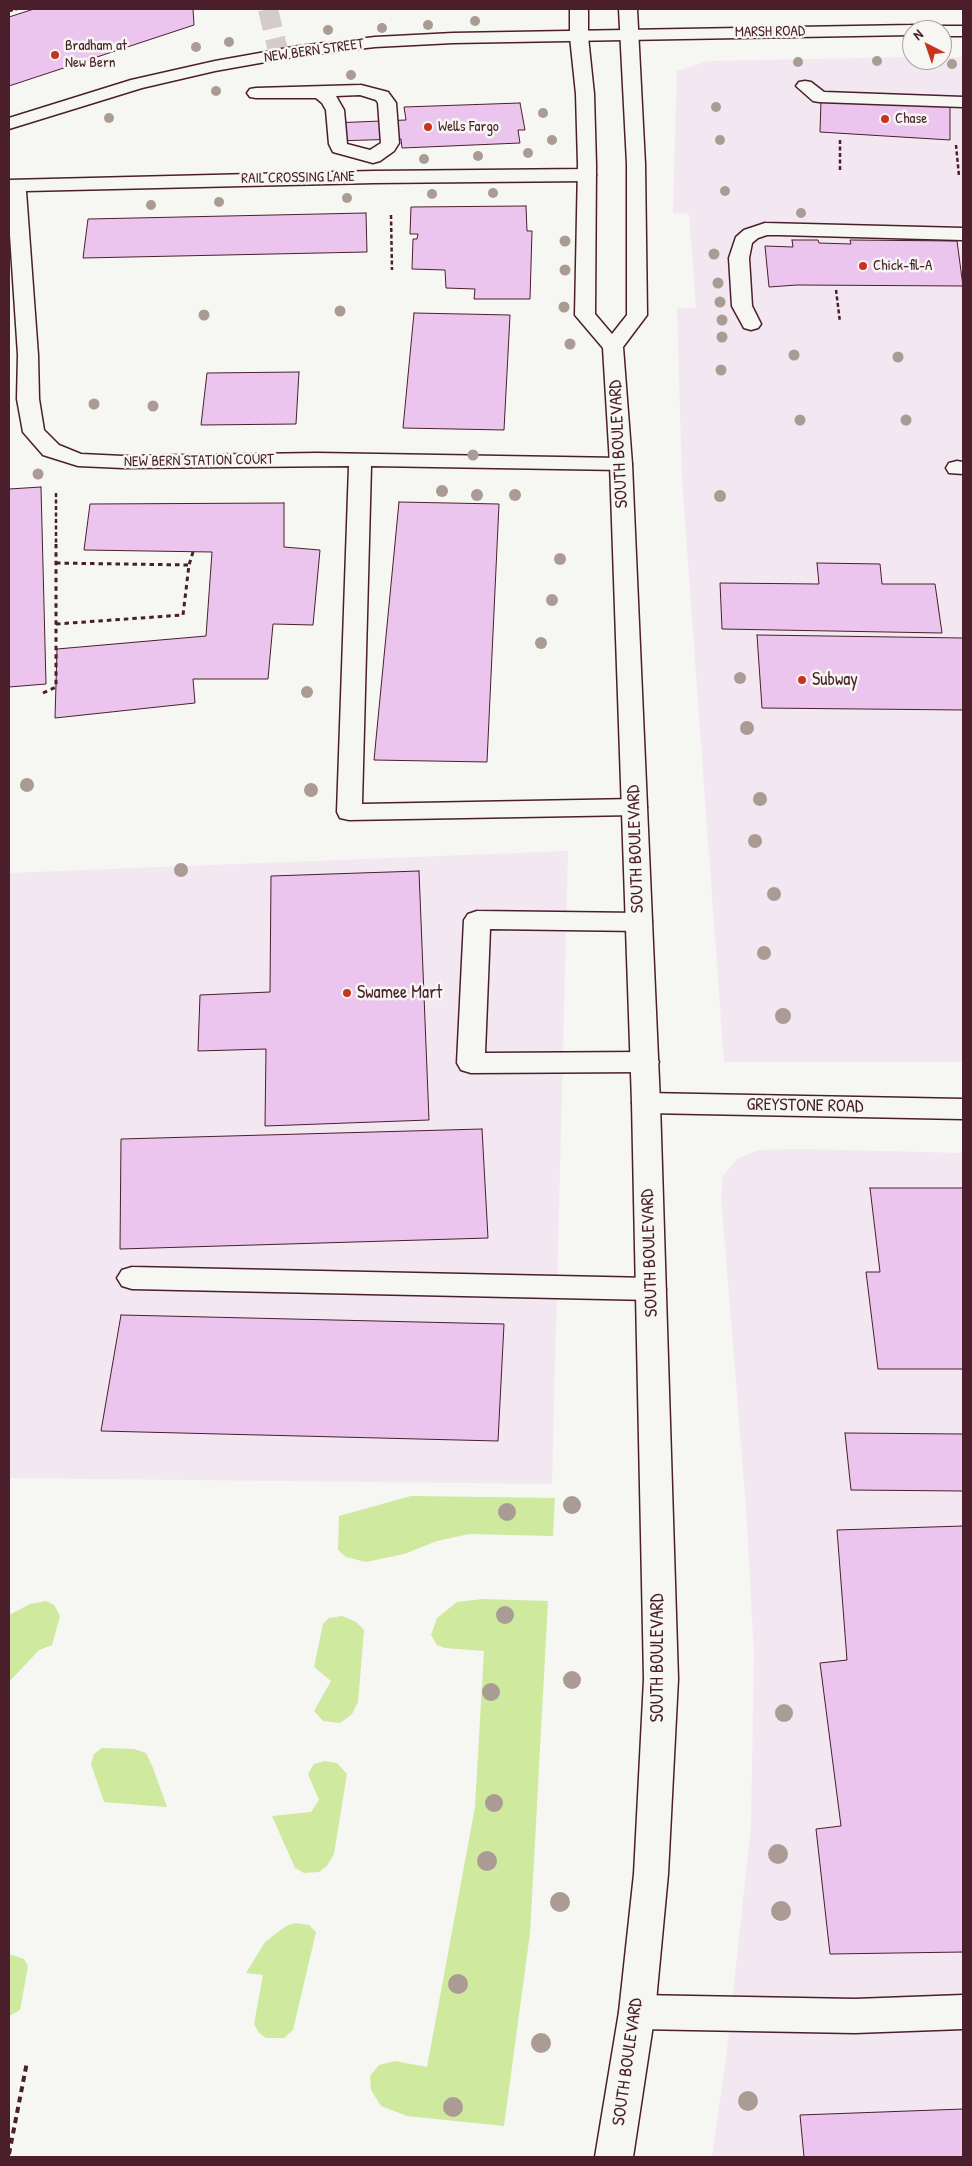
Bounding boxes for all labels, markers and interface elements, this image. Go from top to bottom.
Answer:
north arrow [902,20,952,70]
street label: MARSH ROAD [735,22,805,42]
text: N [908,24,927,44]
street label: NEW BERN STREET [263,35,365,67]
place label: Bradham at New Bern [65,37,127,72]
marker: Bradham at New Bern [49,49,61,61]
place label: Chase [895,110,927,128]
marker: Chase [879,113,891,125]
place label: Wells Fargo [438,118,499,136]
marker: Wells Fargo [422,121,434,133]
street label: RAIL CROSSING LANE [241,168,355,188]
place label: Chick-fil-A [873,257,932,275]
marker: Chick-fil-A [857,260,869,272]
street label: SOUTH BOULEVARD [605,379,633,509]
street label: NEW BERN STATION COURT [124,451,274,471]
place label: Subway [812,669,858,691]
marker: Subway [796,674,808,686]
street label: SOUTH BOULEVARD [623,784,649,914]
place label: Swamee Mart [357,982,442,1004]
marker: Swamee Mart [341,987,353,999]
street label: GREYSTONE ROAD [747,1094,863,1118]
street label: SOUTH BOULEVARD [637,1188,663,1318]
street label: SOUTH BOULEVARD [647,1594,669,1722]
street label: SOUTH BOULEVARD [608,1997,648,2127]

